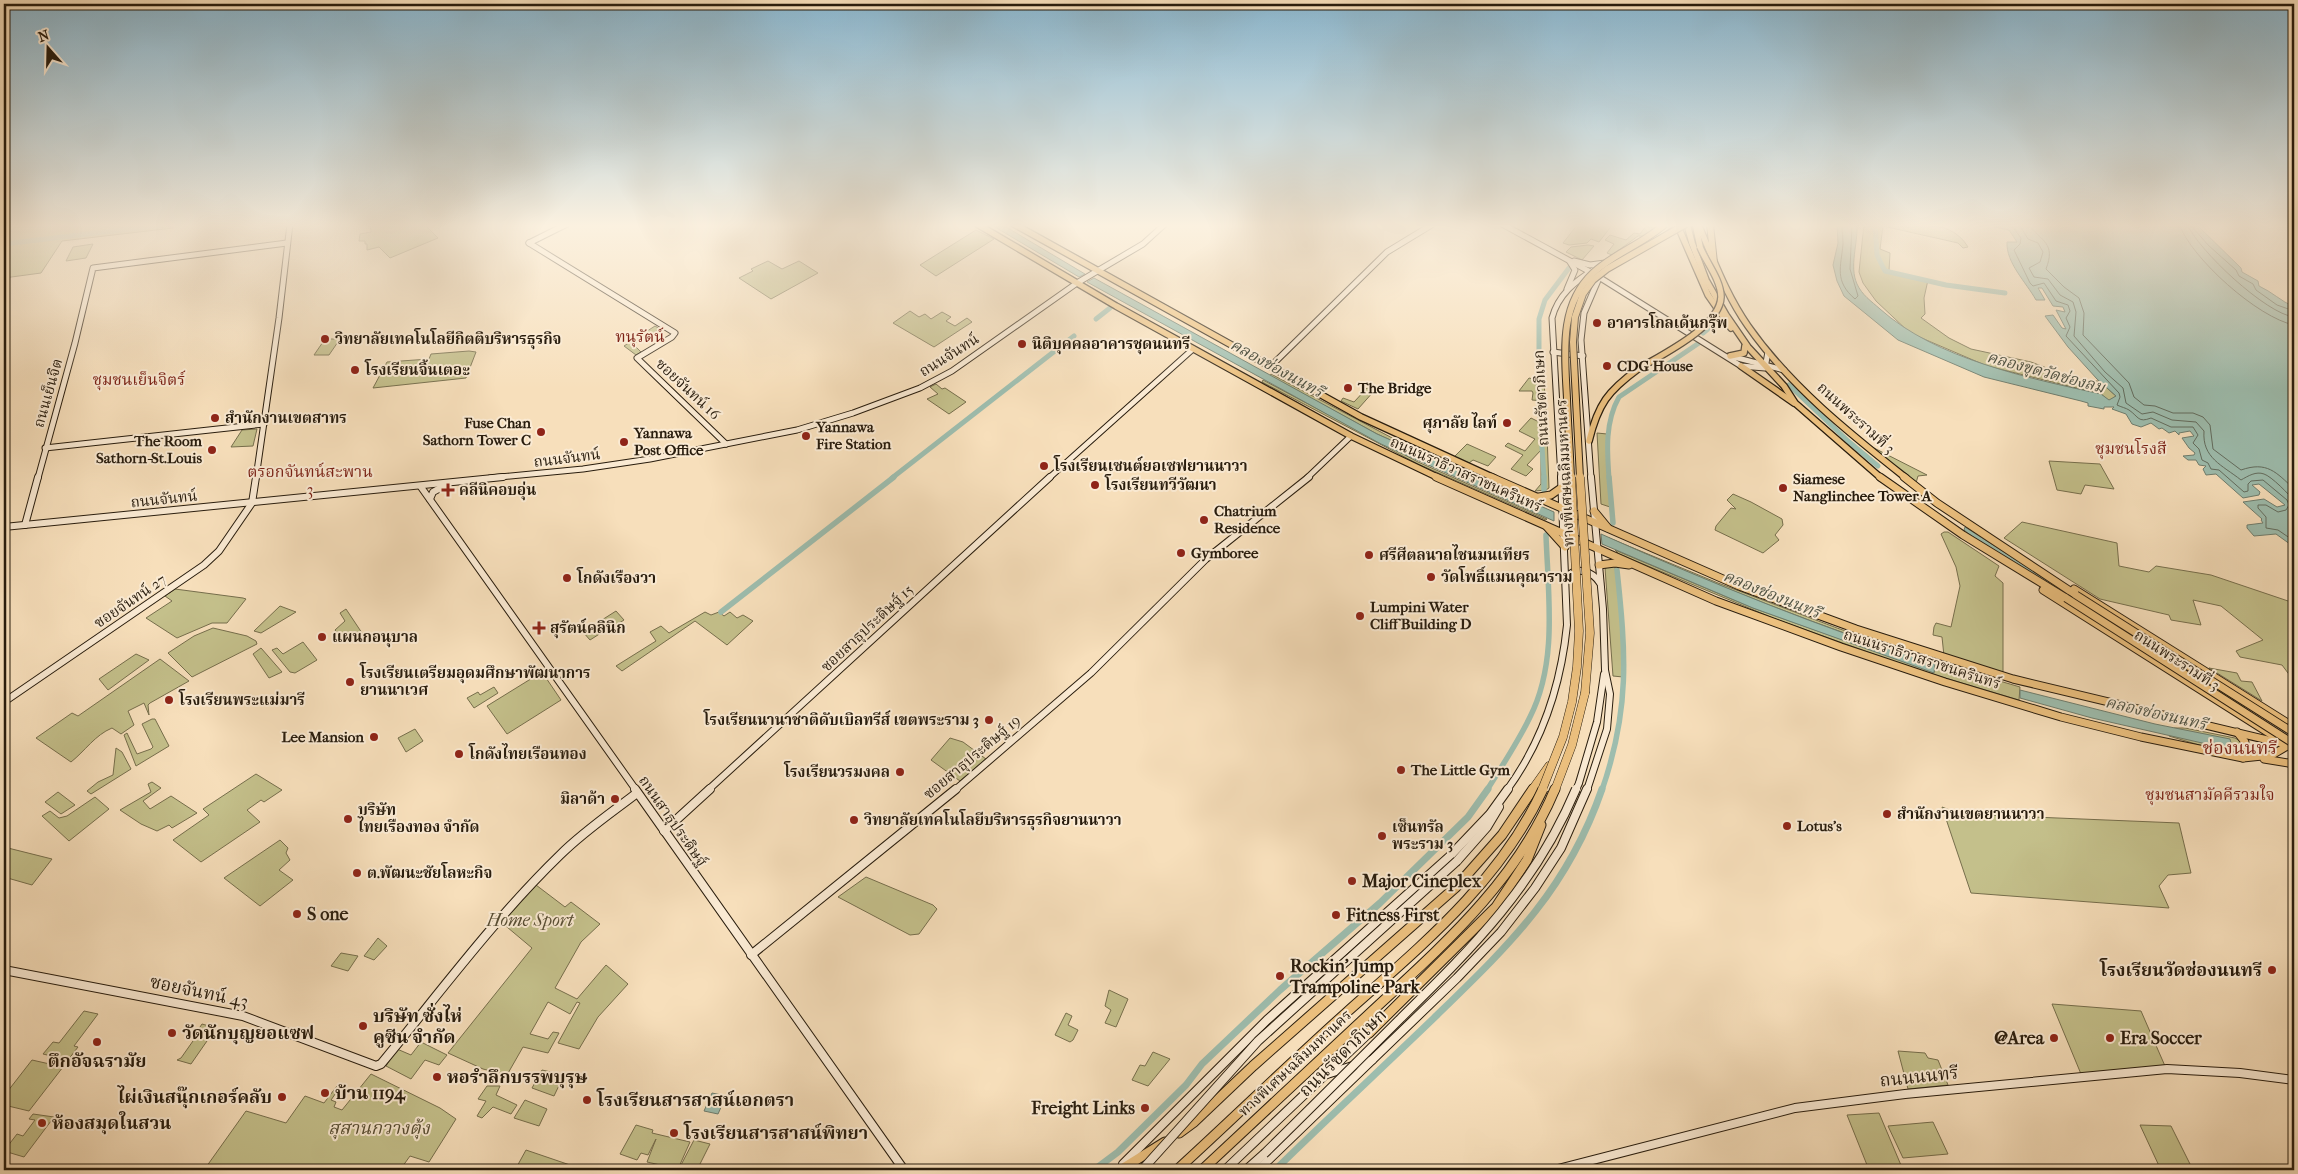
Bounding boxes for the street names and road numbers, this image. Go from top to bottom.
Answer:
street label: ถนนจันทน์ [915,329,982,380]
street label: ถนนรัชดาภิเษก [1529,349,1553,447]
street label: ซอยจันทน์ 16 [652,354,725,424]
street label: ถนนเย็นจิต [30,356,66,430]
street label: ถนนพระรามที่ 3 [1813,377,1900,458]
street label: ทางพิเศษเฉลิมมหานคร [1552,399,1578,547]
street label: ถนนนราธิวาสราชนครินทร์ [1387,431,1546,516]
street label: ถนนจันทน์ [532,444,601,471]
street label: ถนนจันทน์ [130,486,198,511]
street label: ซอยจันทน์ 27 [90,569,169,632]
street label: ซอยสาธุประดิษฐ์ 15 [816,580,918,677]
street label: ถนนนราธิวาสราชนครินทร์ [1841,624,2004,693]
street label: ถนนพระรามที่ 3 [2131,624,2224,694]
street label: ซอยสาธุประดิษฐ์ 19 [919,710,1026,804]
street label: ถนนสาธุประดิษฐ์ [633,771,712,871]
street label: ซอยจันทน์ 43 [148,970,250,1013]
street label: ถนนรัชดาภิเษก [1295,1005,1391,1101]
street label: ทางพิเศษเฉลิมมหานคร [1235,1006,1355,1120]
street label: ถนนนนทรี [1879,1062,1960,1092]

